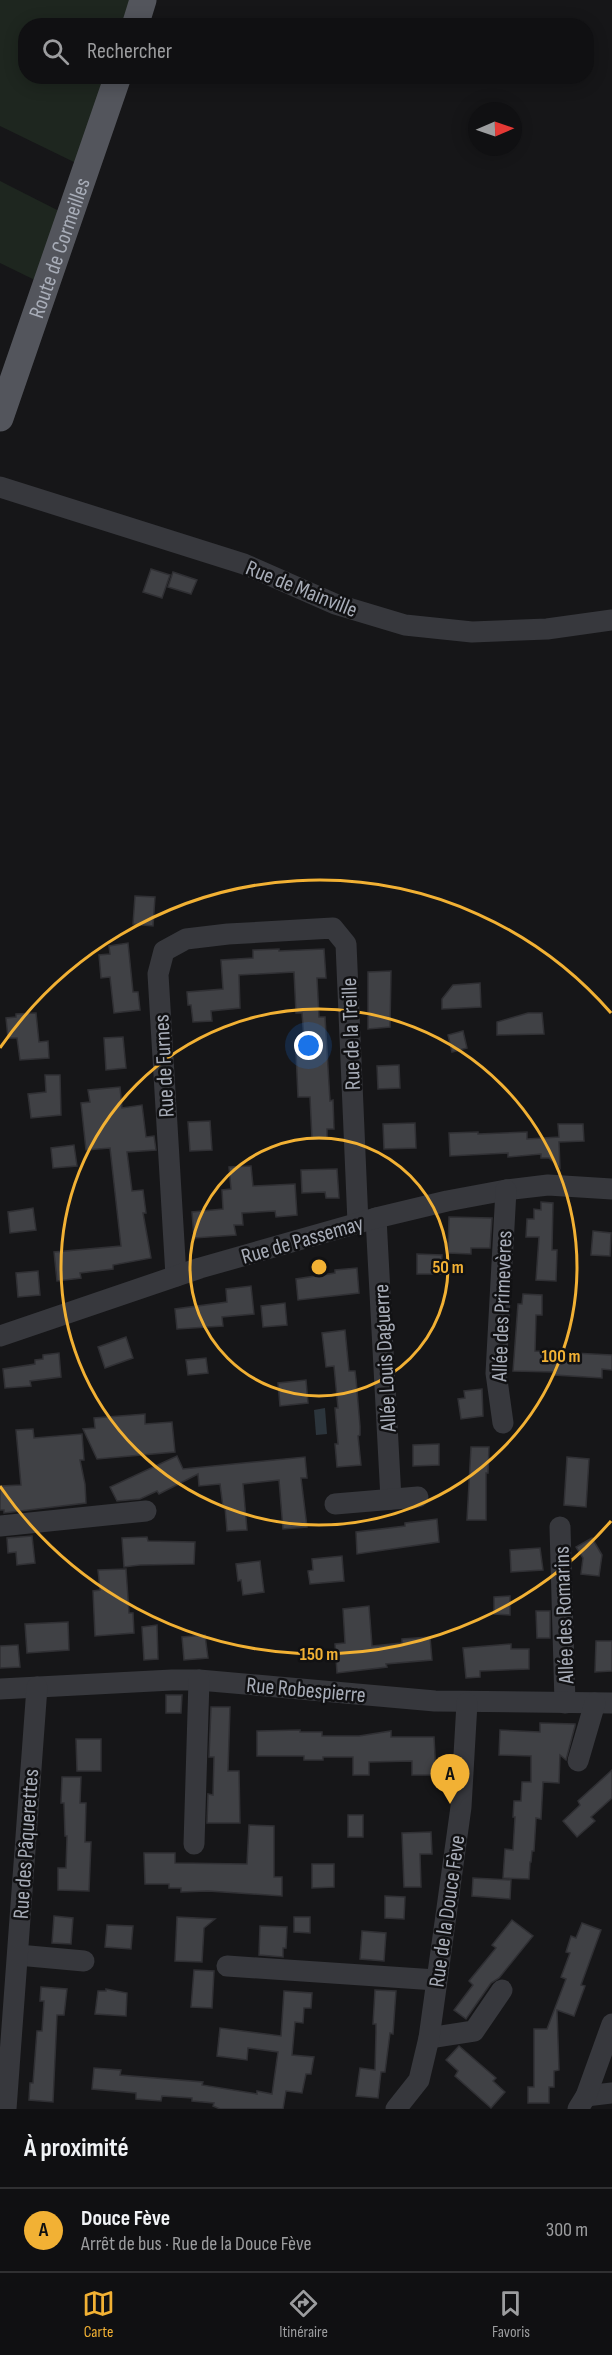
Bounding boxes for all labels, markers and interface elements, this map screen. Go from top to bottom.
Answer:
search box [18,18,594,84]
icon: search [39,35,72,68]
text: Rechercher [87,38,172,65]
north arrow [468,102,522,156]
street label: Route de Cormeilles [23,175,97,322]
street label: Rue de Mainville [242,555,361,624]
street label: Rue de la Treille [336,977,367,1091]
street label: Rue de Furnes [148,1014,181,1118]
your location [294,1031,323,1060]
street label: Rue de Passemay [238,1210,367,1271]
street label: Allée des Primevères [486,1230,519,1383]
centre of rings [309,1257,329,1277]
text: 50 m [432,1257,464,1278]
street label: Allée Louis Daguerre [368,1283,403,1433]
text: 100 m [542,1346,581,1367]
street label: Allée des Romarins [549,1546,580,1685]
text: 150 m [300,1644,338,1665]
street label: Rue Robespierre [245,1672,367,1709]
pin: A [430,1754,470,1804]
street label: Rue des Pâquerettes [8,1768,45,1920]
street label: Rue de la Douce Fève [423,1833,472,1989]
text: À proximité [24,2133,129,2164]
text: Douce Fève [81,2205,170,2232]
text: A [39,2218,48,2242]
text: 300 m [546,2218,588,2242]
text: Arrêt de bus · Rue de la Douce Fève [81,2232,312,2256]
tab: Carte [82,2287,115,2342]
tab: Itinéraire [279,2287,328,2342]
tab: Favoris [492,2287,530,2342]

